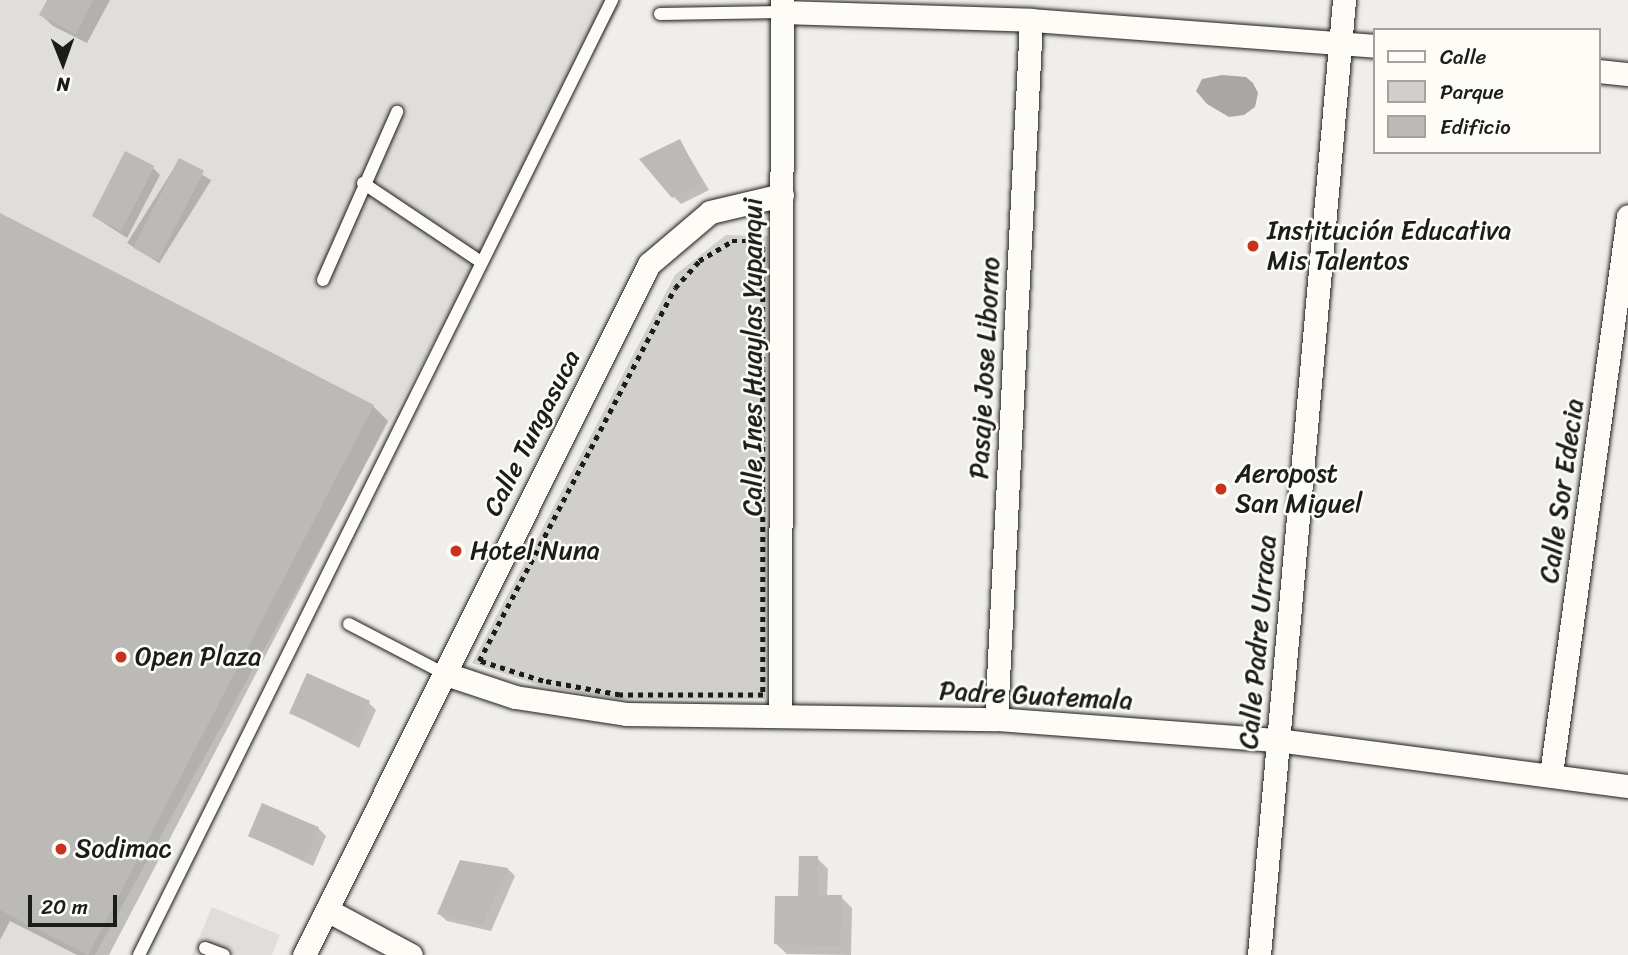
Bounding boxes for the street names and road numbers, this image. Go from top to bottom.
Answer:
street label: Calle Ines Huaylas Yupanqui [737,198,769,516]
street label: Pasaje Jose Liborno [964,256,1006,480]
street label: Calle Tungasuca [477,345,587,521]
street label: Calle Sor Edecia [1534,397,1590,585]
street label: Calle Padre Urraca [1233,533,1283,751]
street label: Padre Guatemala [938,675,1134,717]

